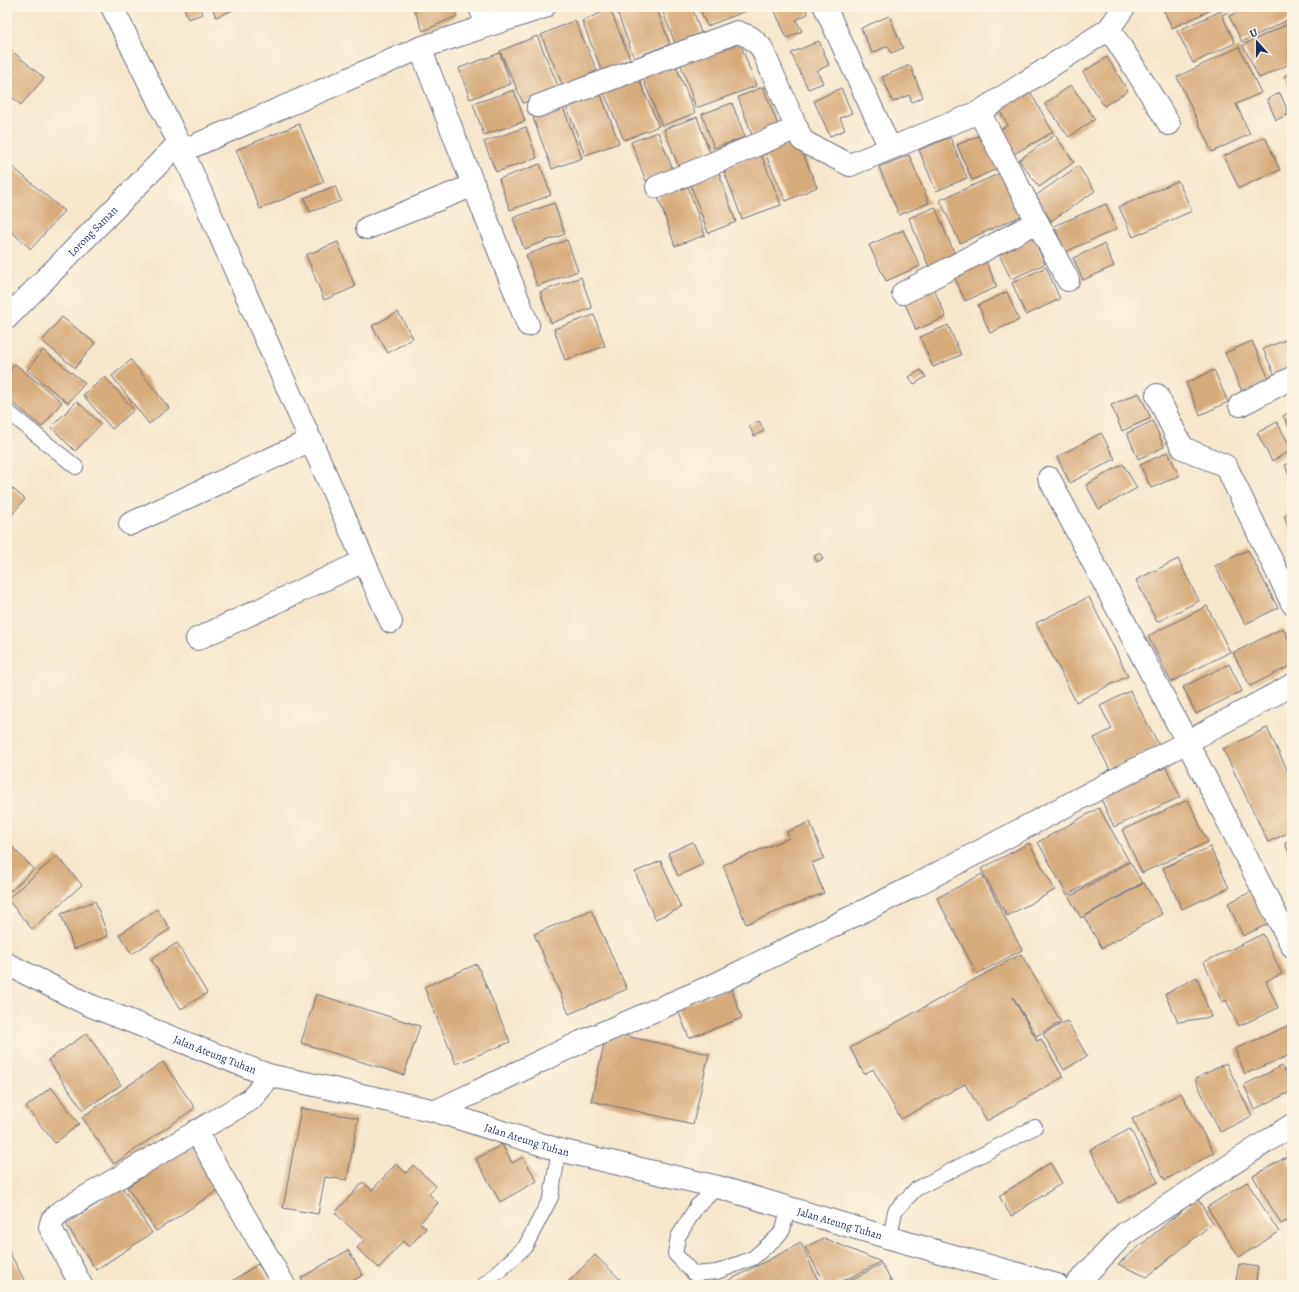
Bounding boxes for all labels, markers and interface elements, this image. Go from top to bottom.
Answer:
north arrow [1237,22,1277,62]
text: U [1248,25,1260,41]
street label: Lorong Saman [64,202,121,260]
street label: Jalan Ateung Tuhan [171,1031,259,1077]
street label: Jalan Ateung Tuhan [483,1119,571,1160]
street label: Jalan Ateung Tuhan [796,1203,884,1243]

